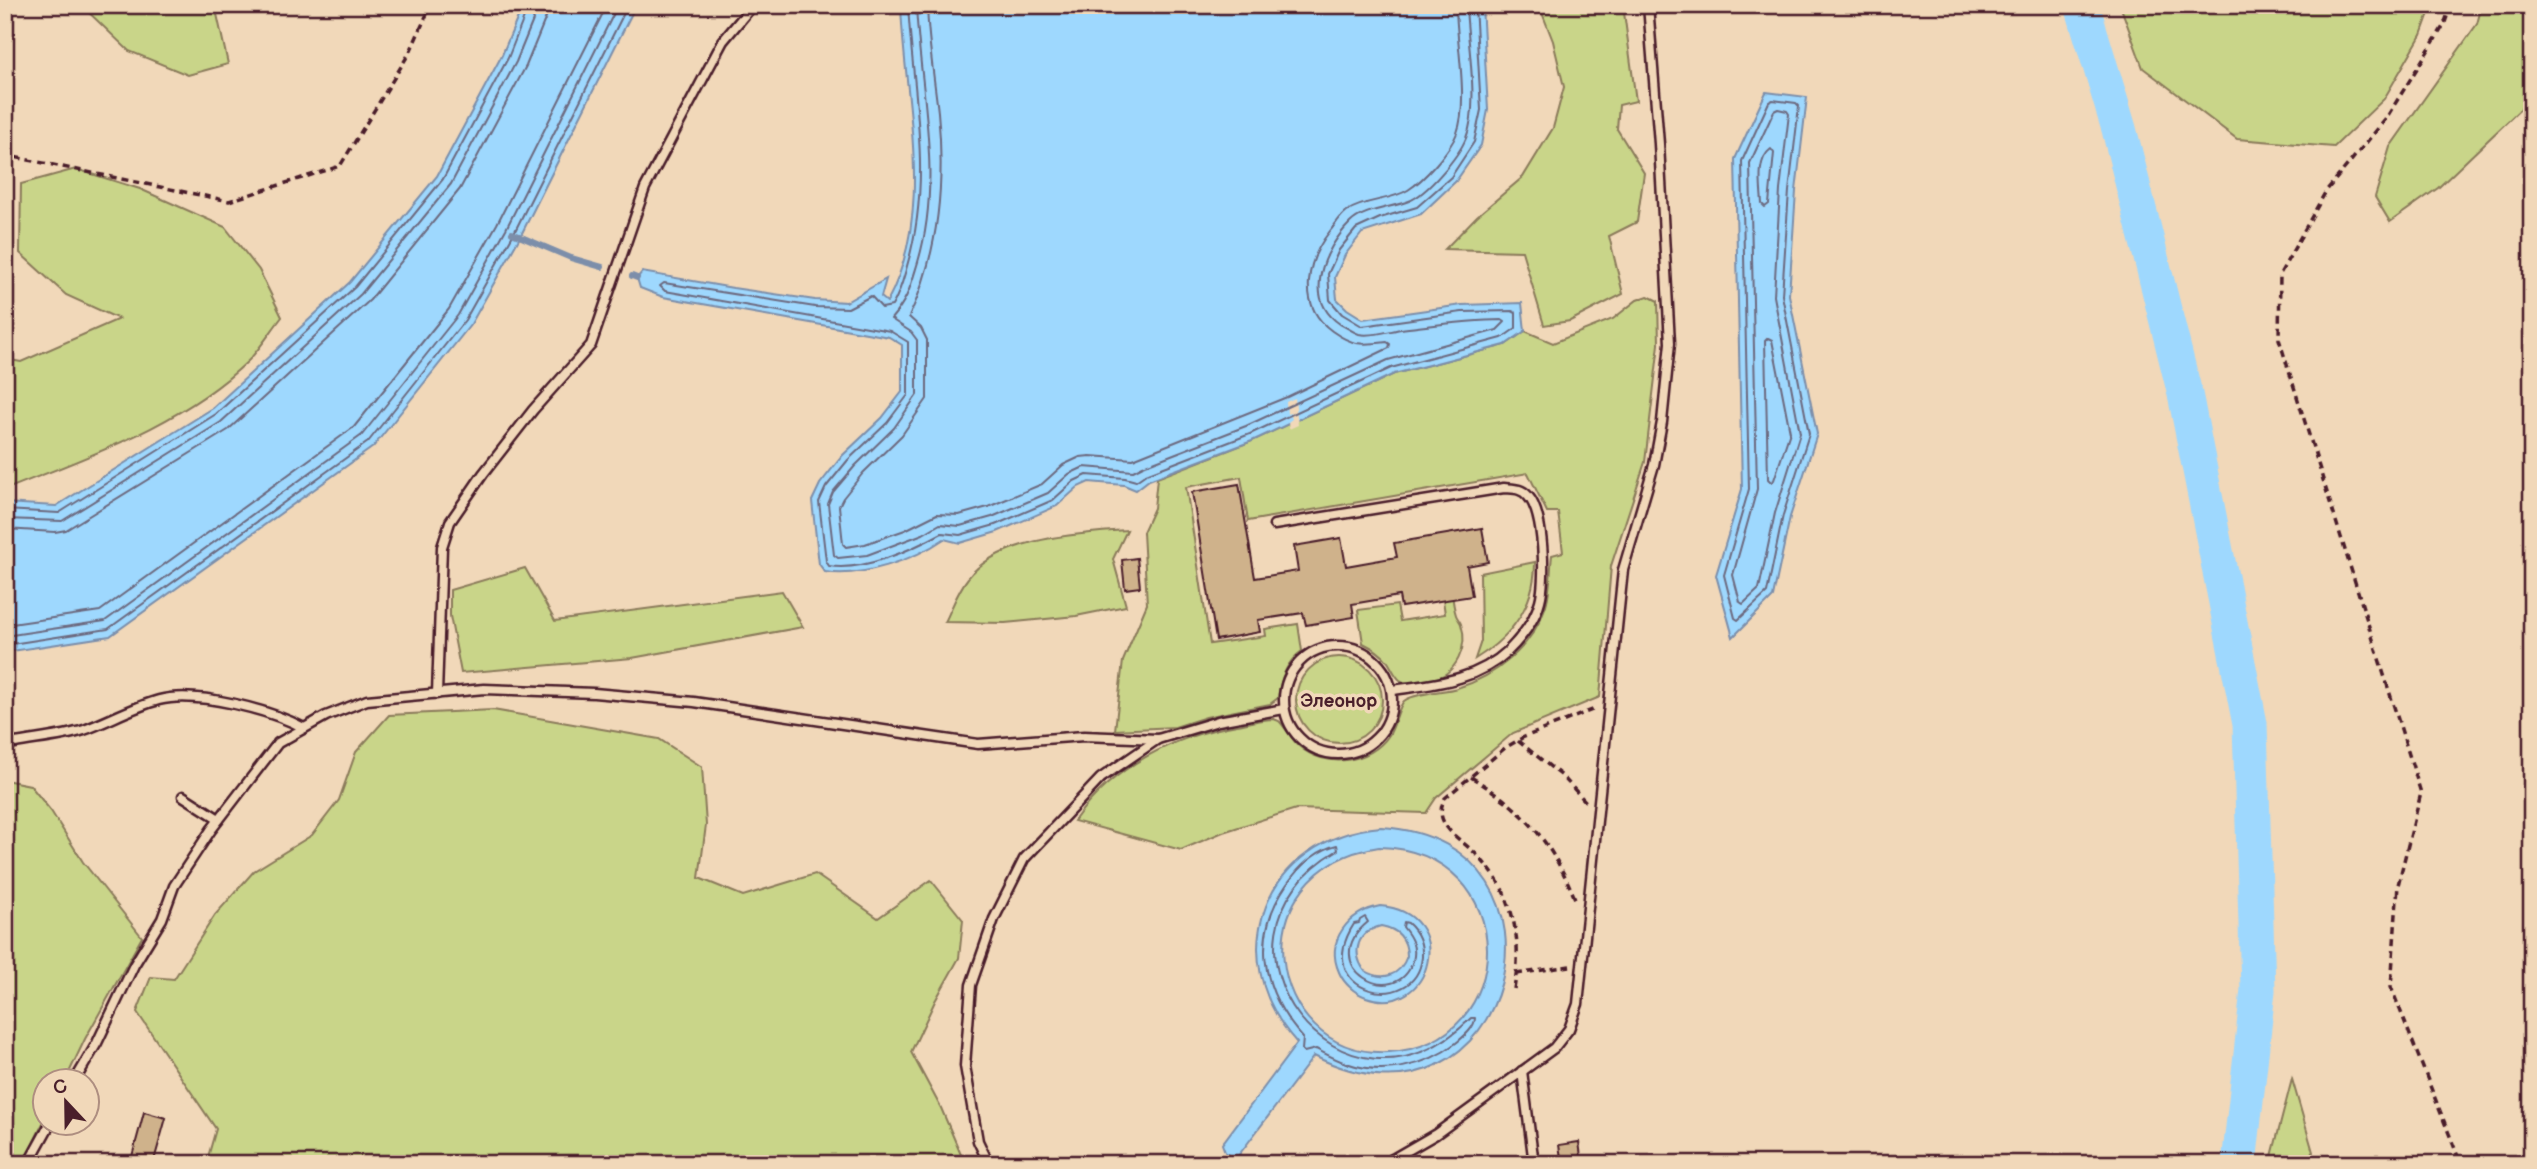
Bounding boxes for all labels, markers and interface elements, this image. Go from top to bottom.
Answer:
district label: Элеонор [1301,690,1378,713]
north arrow [32,1068,102,1138]
text: С [50,1074,71,1101]

